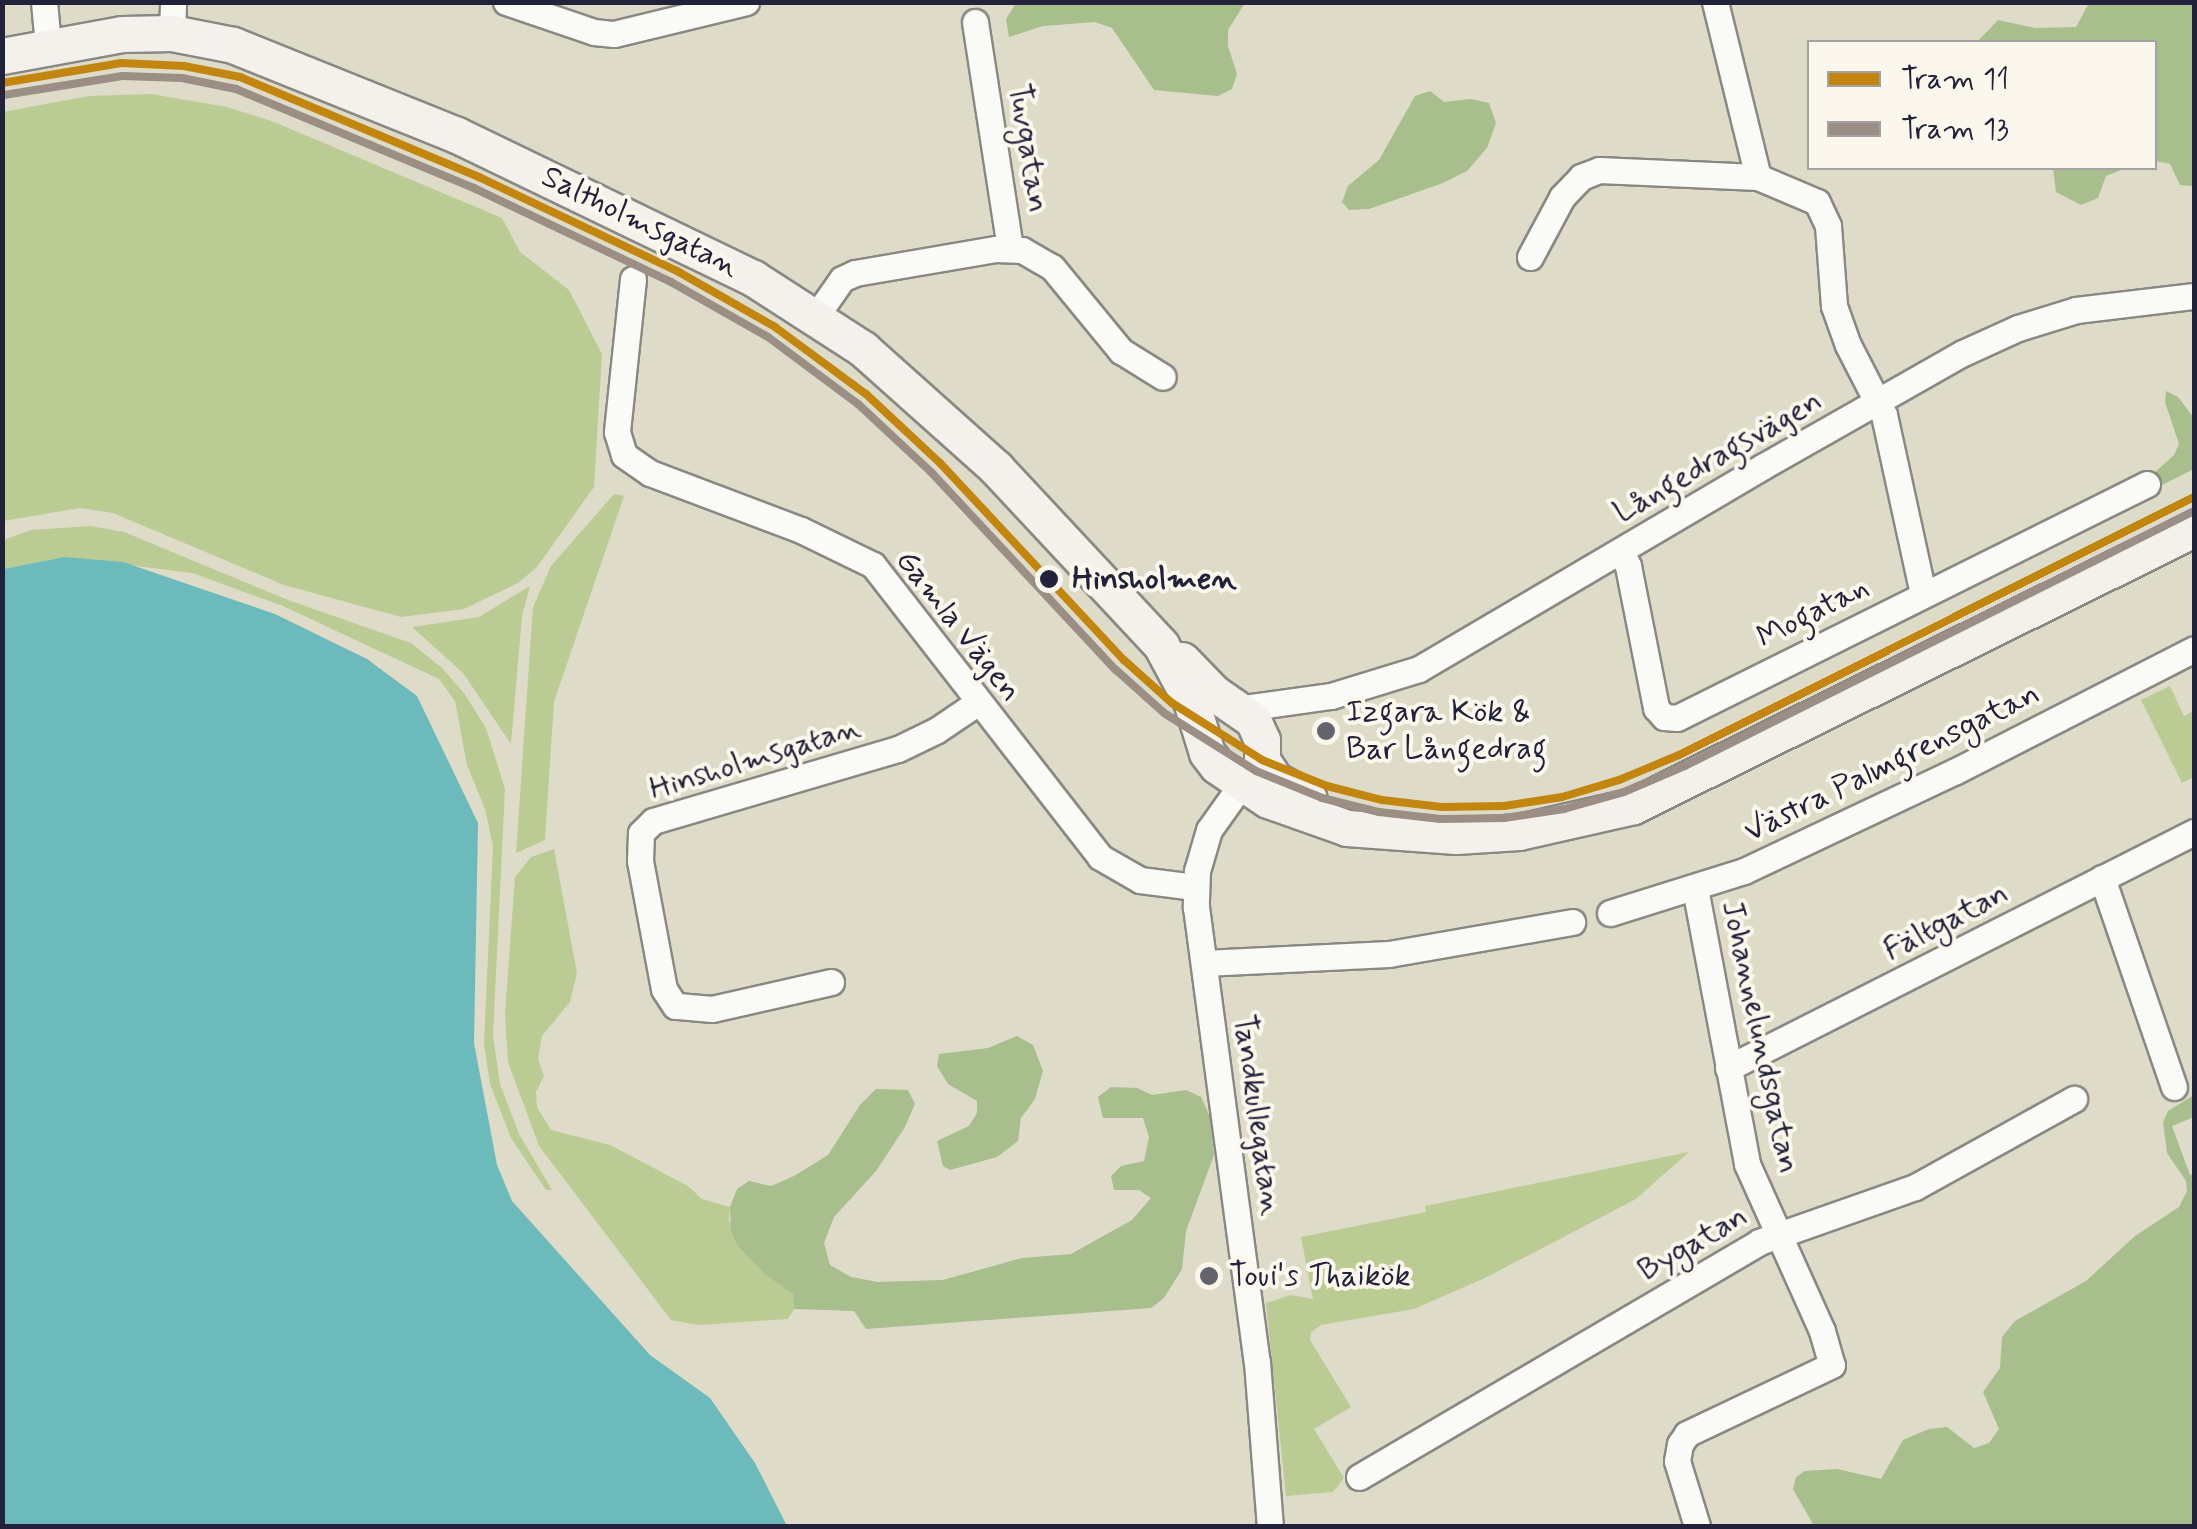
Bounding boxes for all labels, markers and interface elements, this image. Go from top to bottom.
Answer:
legend [1807,40,2157,170]
text: Tram 11 [1901,60,2009,99]
street label: Tuvgatan [999,81,1057,215]
text: Tram 13 [1901,110,2009,149]
street label: Saltholmsgatan [535,158,745,286]
street label: Långedragsvägen [1607,382,1829,532]
street label: Gamla Vägen [887,542,1029,710]
place label: Hinsholmen [1072,560,1237,598]
marker: Hinsholmen [1036,566,1062,592]
street label: Mogatan [1751,569,1875,657]
street label: Västra Palmgrensgatan [1734,673,2050,853]
place label: Izgara Kök & Bar Långedrag [1346,694,1547,769]
street label: Hinsholmsgatan [645,709,865,809]
marker: Izgara Kök & Bar Långedrag [1315,720,1337,742]
street label: Fältgatan [1877,874,2015,970]
street label: Johannelundsgatan [1712,897,1808,1177]
street label: Tandkullegatan [1224,1012,1290,1218]
street label: Bygatan [1631,1197,1755,1291]
place label: Toui's Thaikök [1229,1257,1410,1295]
marker: Toui's Thaikök [1198,1265,1220,1287]

